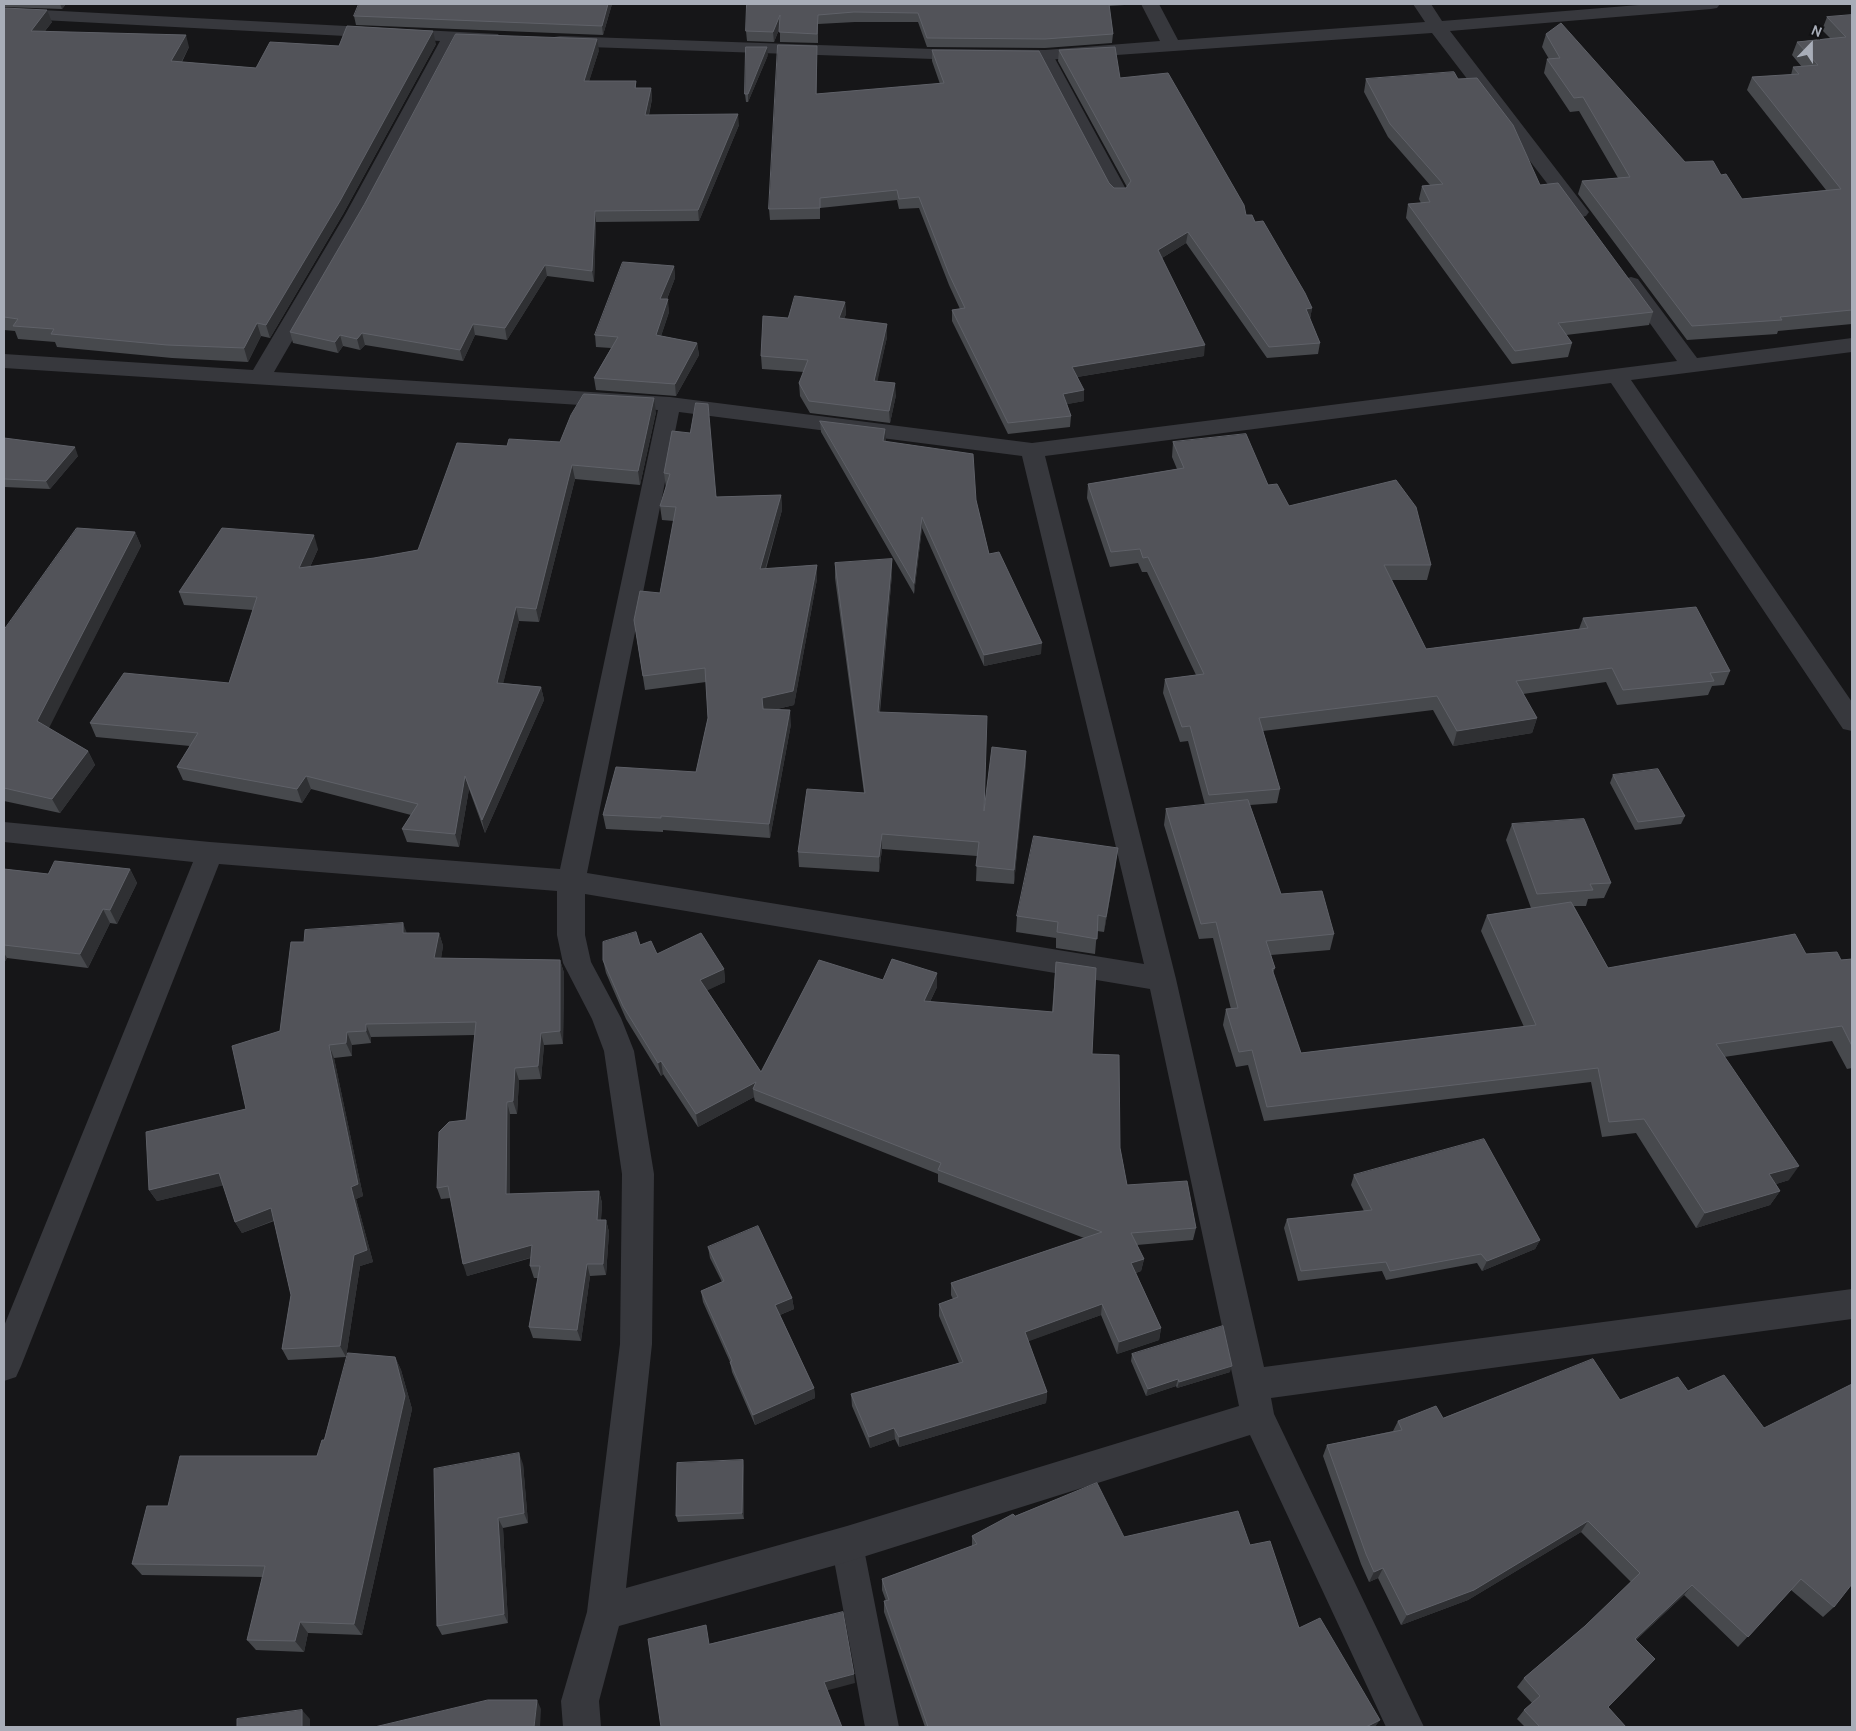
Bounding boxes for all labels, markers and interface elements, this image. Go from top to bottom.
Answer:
north arrow [1786,20,1836,70]
text: N [1809,21,1825,41]

